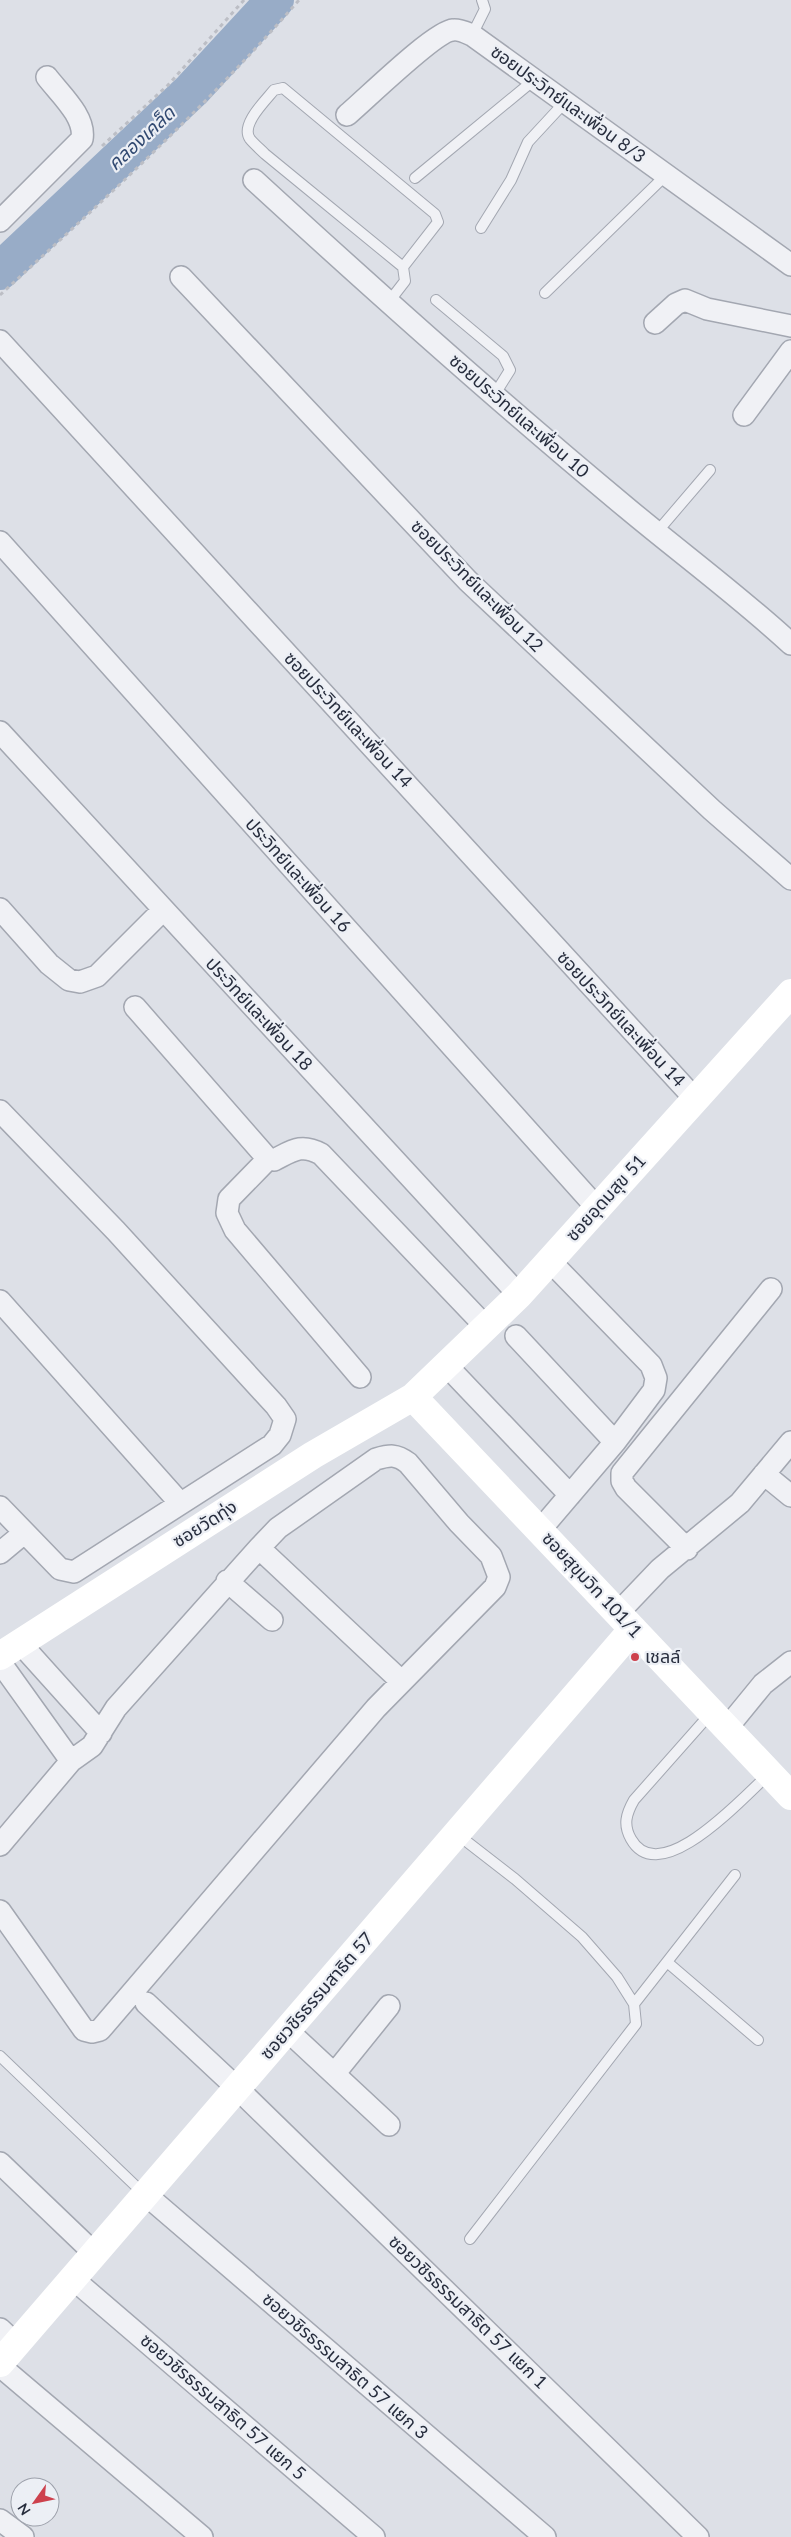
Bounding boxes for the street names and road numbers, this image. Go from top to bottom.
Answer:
street label: ซอยประวิทย์และเพื่อน 8/3 [487,39,651,167]
street label: ซอยประวิทย์และเพื่อน 10 [445,348,595,482]
street label: ซอยประวิทย์และเพื่อน 12 [407,514,549,656]
street label: ซอยประวิทย์และเพื่อน 14 [280,646,418,792]
street label: ประวิทย์และเพื่อน 16 [241,812,357,936]
street label: ซอยประวิทย์และเพื่อน 14 [553,945,691,1091]
street label: ประวิทย์และเพื่อน 18 [202,951,319,1075]
street label: ซอยอุดมสุข 51 [561,1149,651,1246]
street label: ซอยวัดทุ่ง [168,1495,241,1552]
street label: ซอยสุขุมวิท 101/1 [537,1527,647,1642]
street label: ซอยวชิรธรรมสาธิต 57 [255,1927,377,2063]
street label: ซอยวชิรธรรมสาธิต 57 แยก 1 [385,2230,553,2393]
street label: ซอยวชิรธรรมสาธิต 57 แยก 3 [258,2287,433,2443]
street label: ซอยวชิรธรรมสาธิต 57 แยก 5 [136,2328,311,2484]

